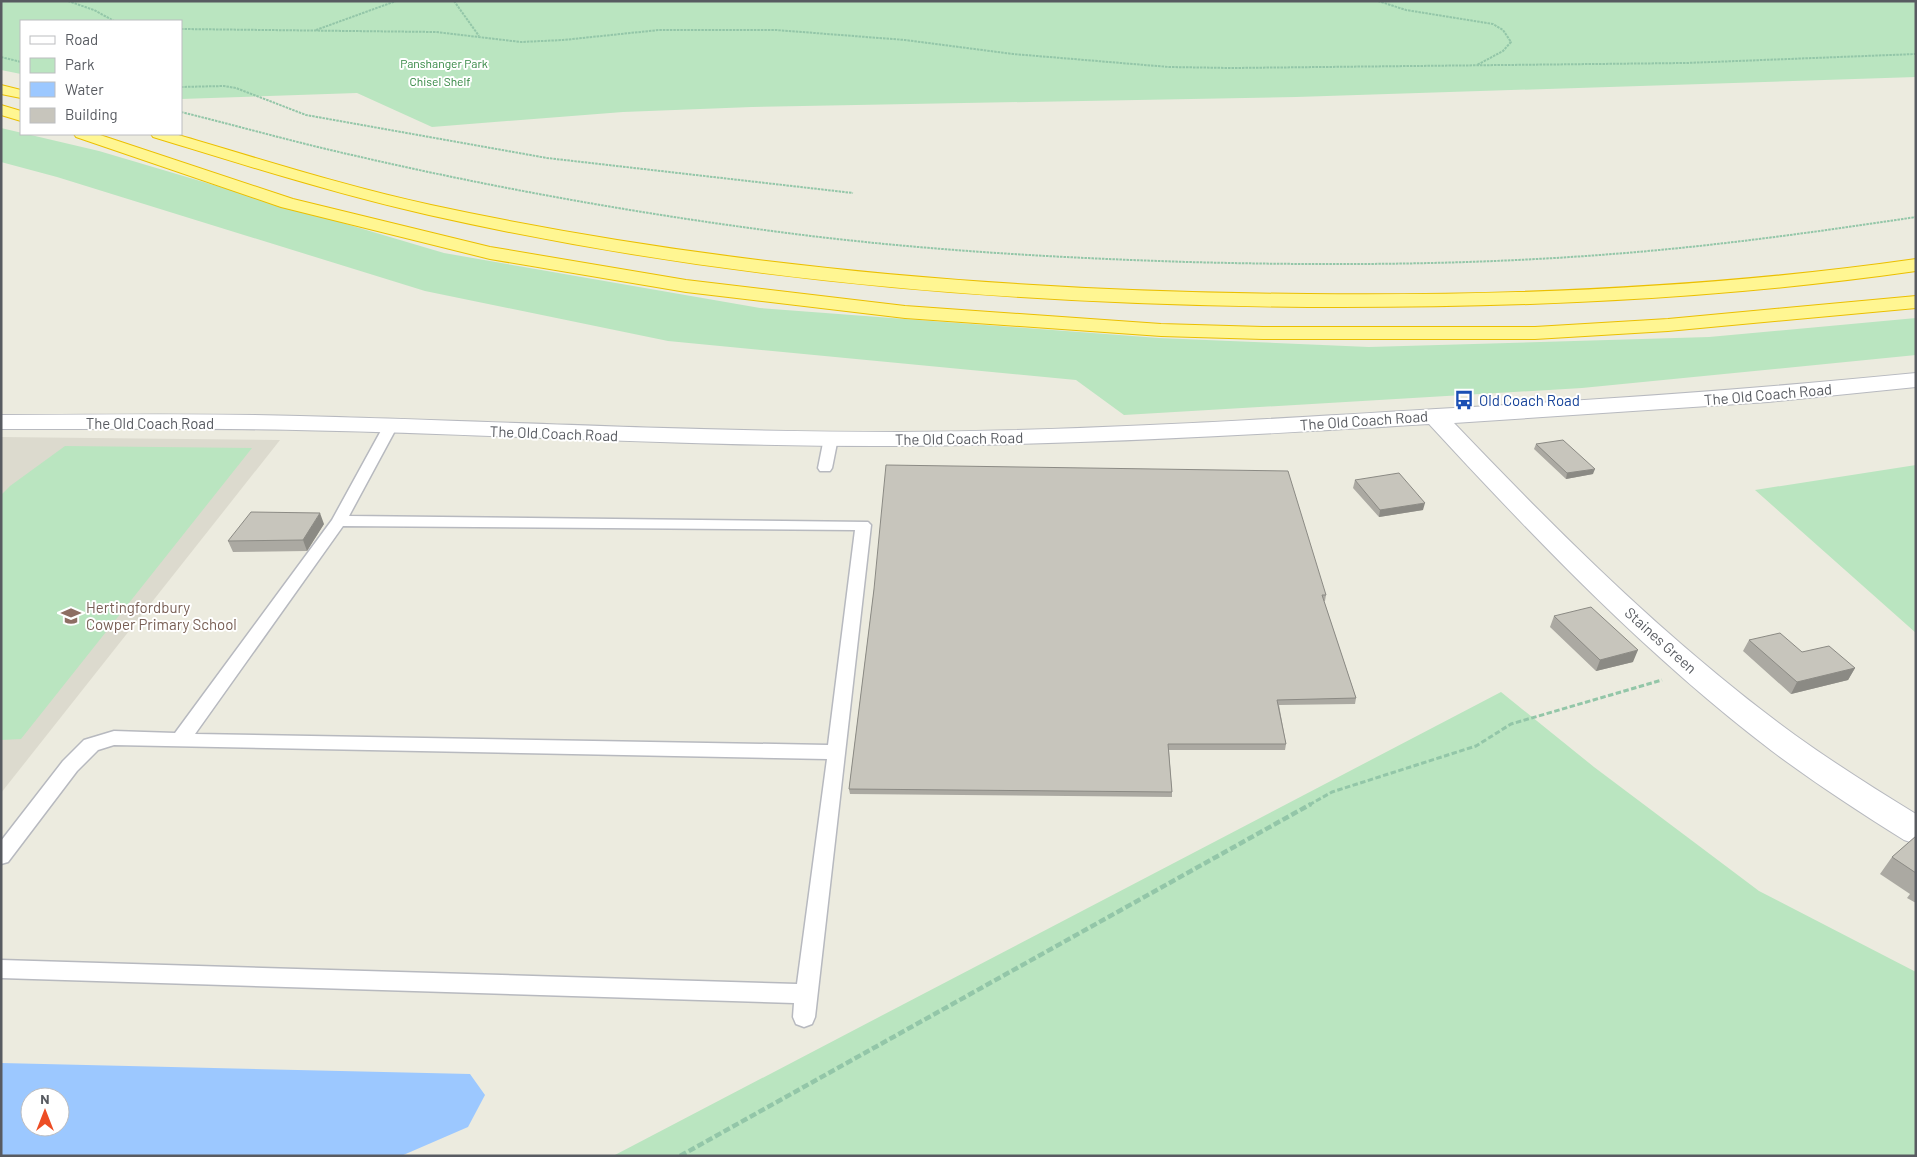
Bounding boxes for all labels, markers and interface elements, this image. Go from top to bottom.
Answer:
legend [20,20,182,135]
text: Road [65,30,98,48]
text: Park [65,55,95,73]
park label: Panshanger Park [400,56,488,70]
park label: Chisel Shelf [410,74,470,88]
text: Water [65,80,104,98]
text: Building [65,105,118,123]
street label: The Old Coach Road [1703,379,1833,409]
bus stop icon: Old Coach Road [1453,389,1475,411]
place label: Old Coach Road [1479,391,1580,409]
street label: The Old Coach Road [1299,407,1429,433]
street label: The Old Coach Road [86,414,214,432]
street label: The Old Coach Road [489,422,619,444]
street label: The Old Coach Road [895,428,1023,448]
place label: Hertingfordbury Cowper Primary School [86,598,237,633]
street label: Staines Green [1621,603,1701,677]
school or university icon: Hertingfordbury Cowper Primary School [60,605,82,627]
north arrow [20,1087,70,1137]
text: N [40,1090,50,1107]

